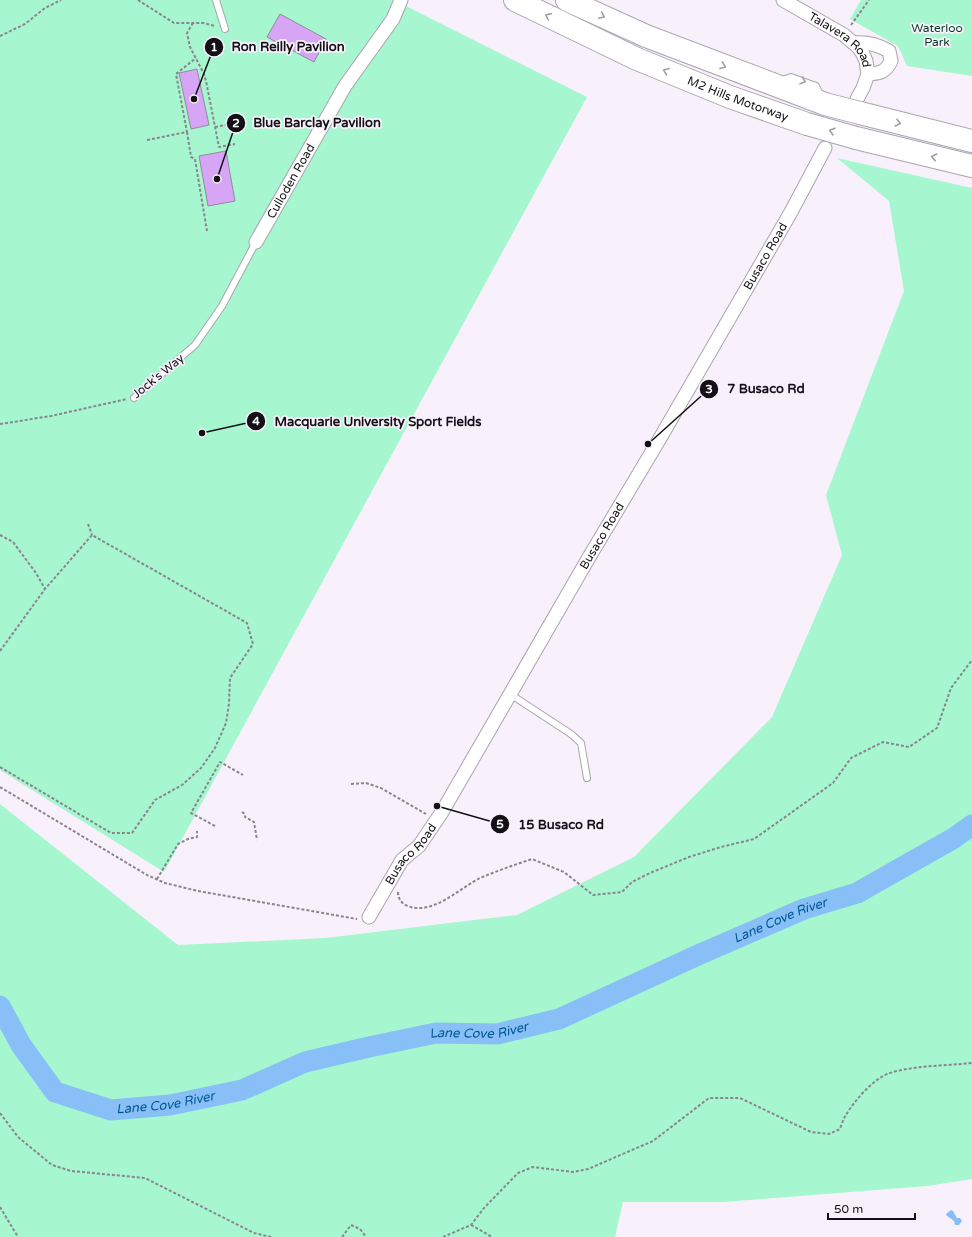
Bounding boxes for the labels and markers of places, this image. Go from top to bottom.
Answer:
callout: Ron Reilly Pavilion [204,34,353,59]
callout: Blue Barclay Pavilion [226,110,389,135]
callout: 7 Busaco Rd [699,376,813,401]
callout: Macquarie University Sport Fields [246,409,489,434]
callout: 15 Busaco Rd [490,812,612,837]

